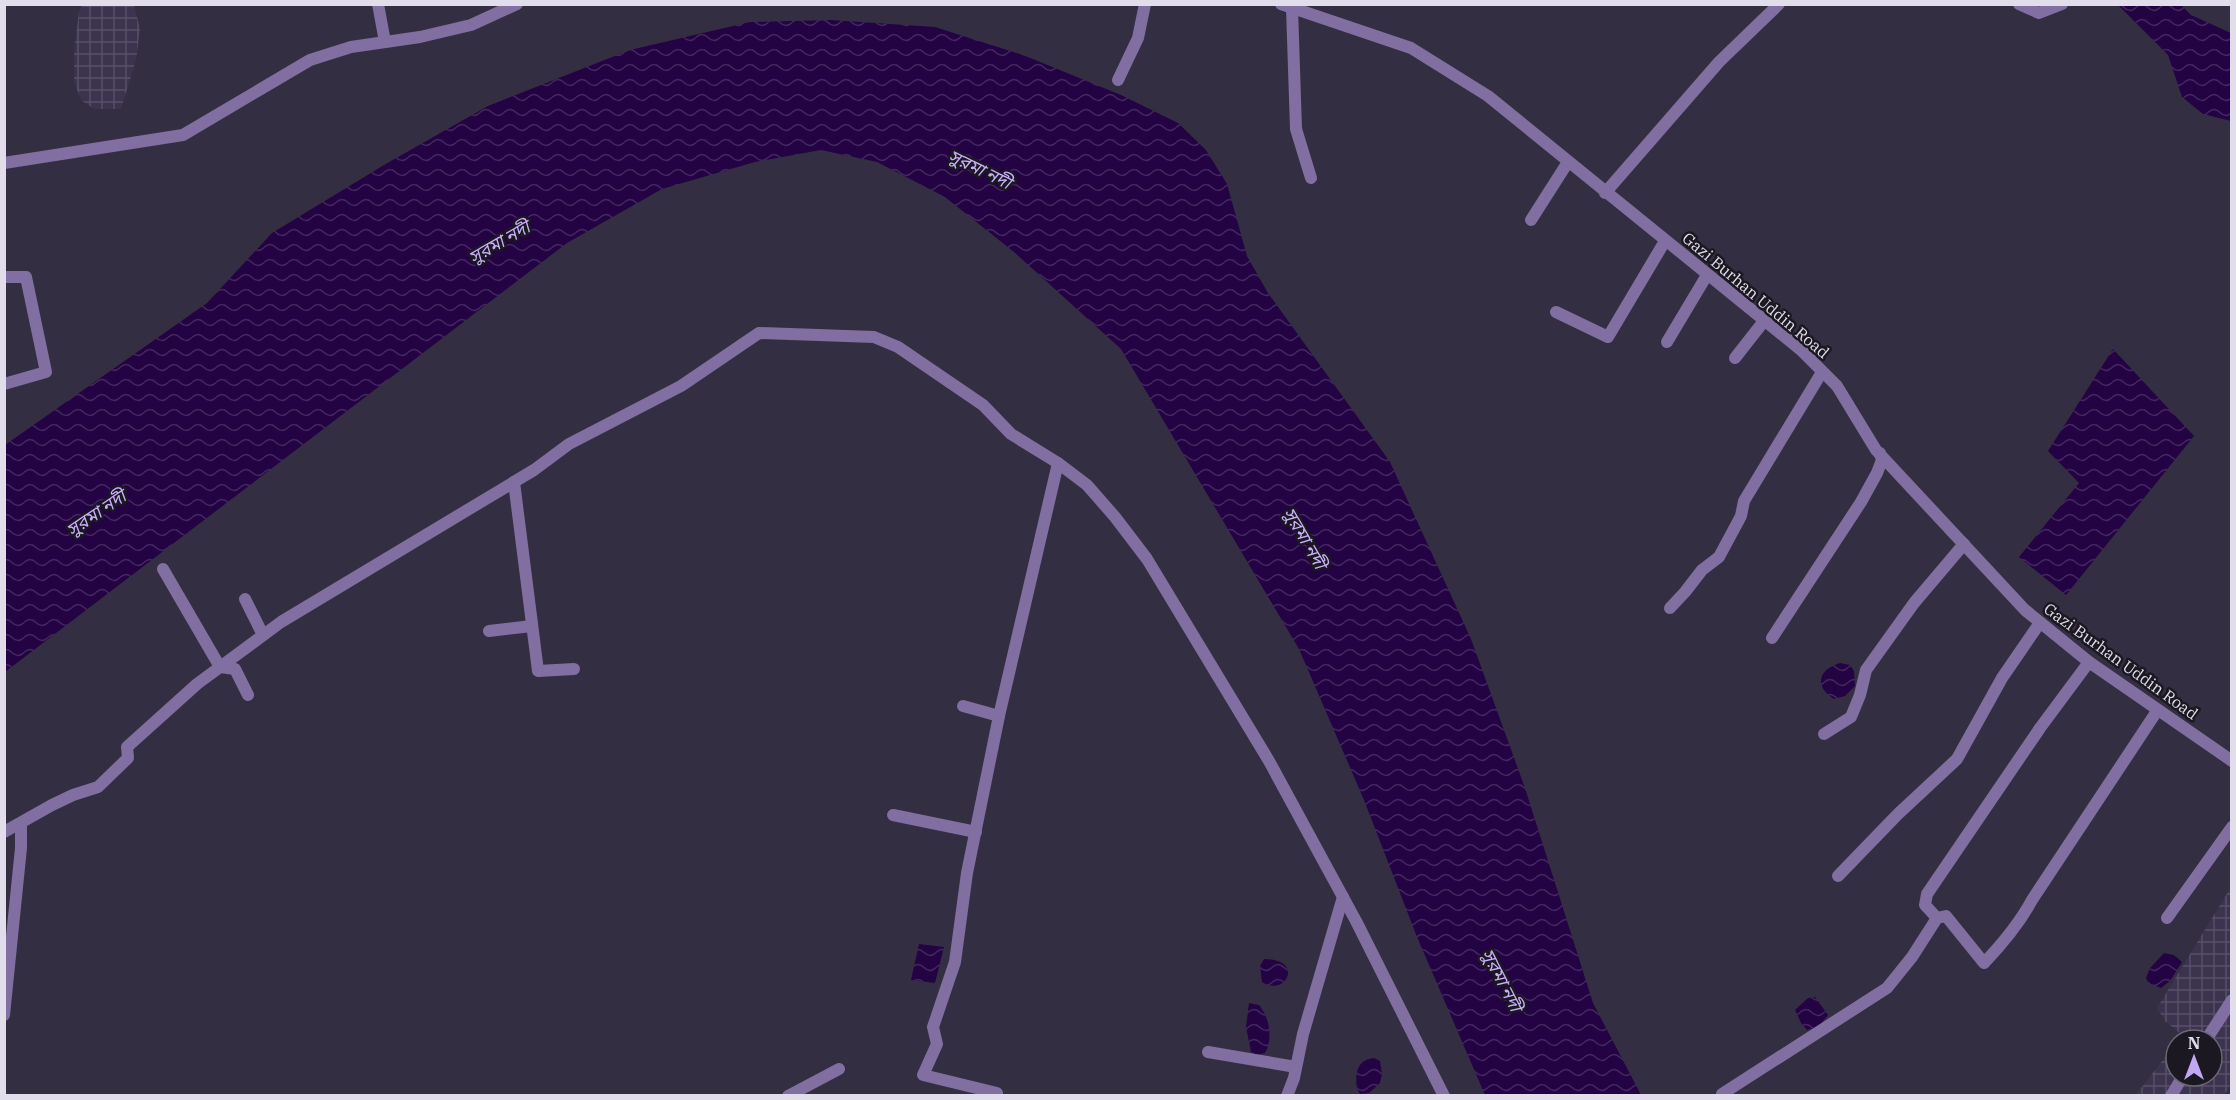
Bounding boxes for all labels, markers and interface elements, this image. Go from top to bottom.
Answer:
water label: সুরমা নদী [945,144,1018,195]
water label: সুরমা নদী [464,214,537,269]
street label: Gazi Burhan Uddin Road [1678,228,1834,362]
water label: সুরমা নদী [62,483,133,541]
water label: সুরমা নদী [1278,503,1333,576]
street label: Gazi Burhan Uddin Road [2040,598,2202,724]
water label: সুরমা নদী [1477,945,1529,1018]
north arrow [2164,1028,2224,1088]
text: N [2188,1033,2200,1053]

